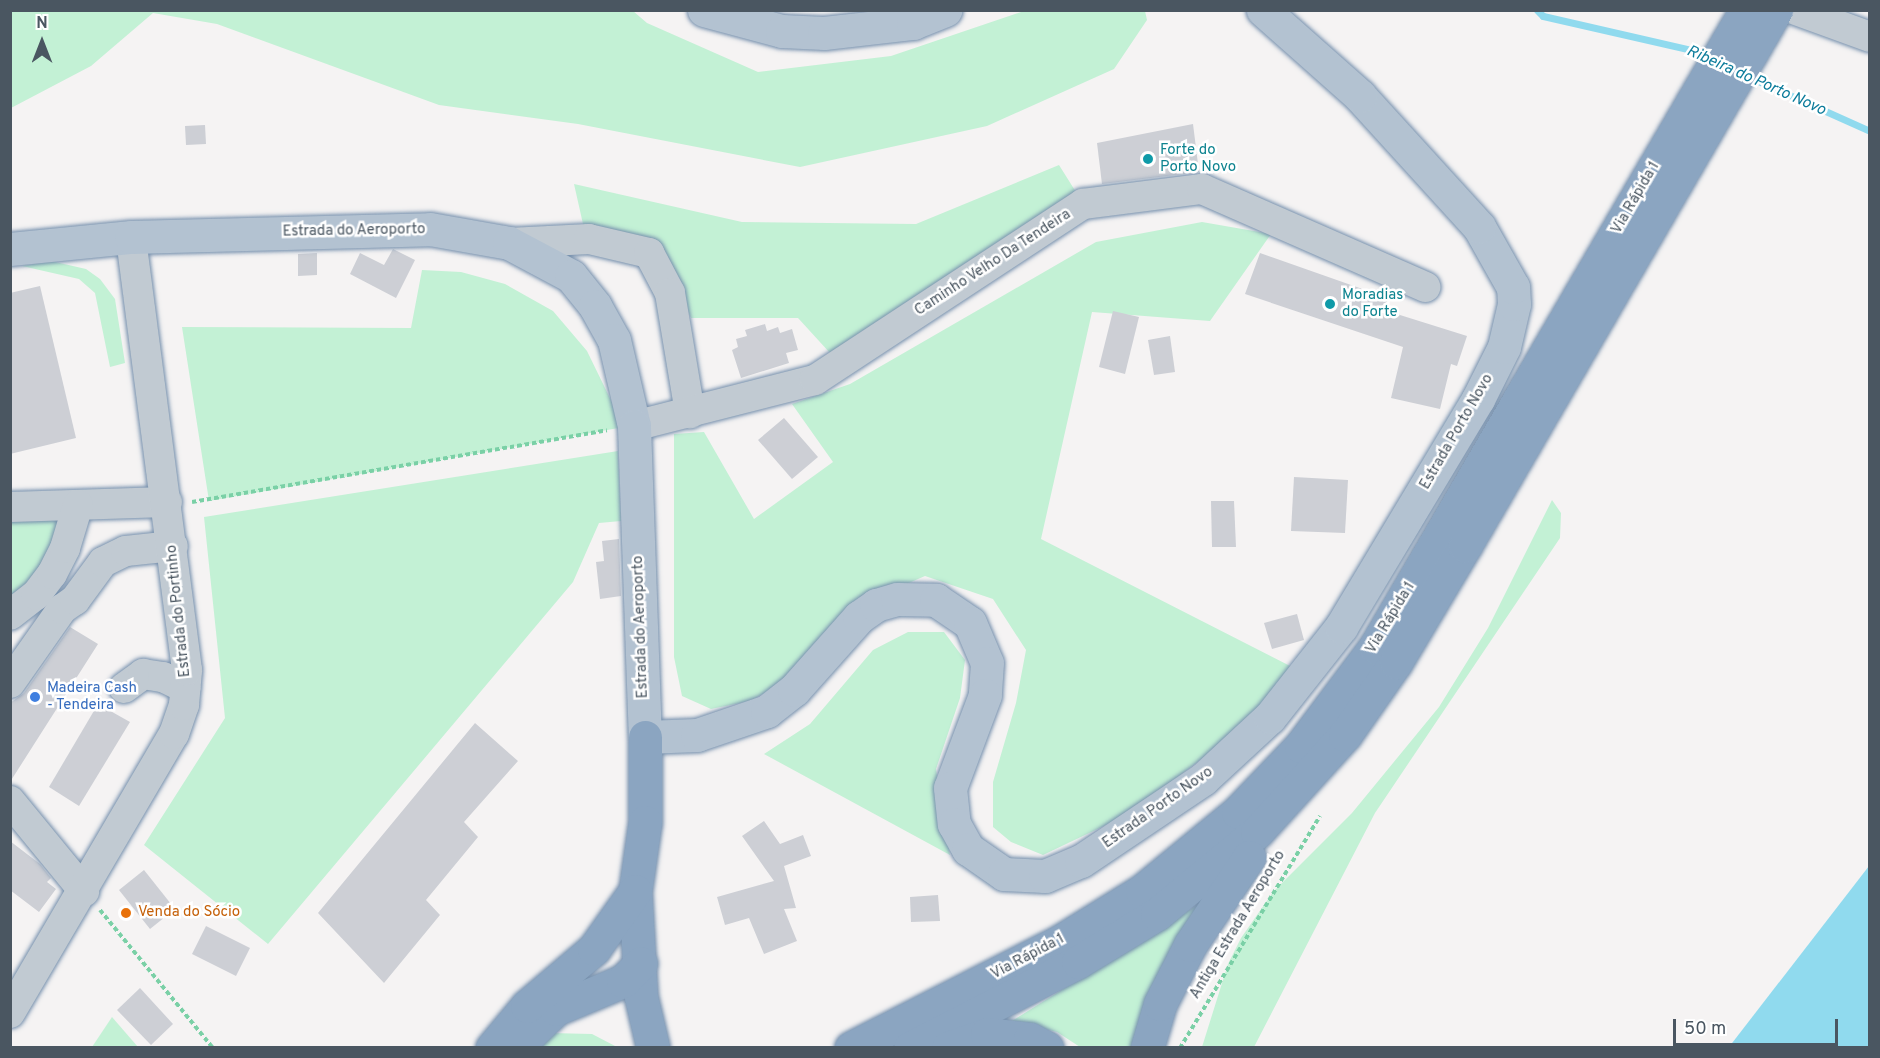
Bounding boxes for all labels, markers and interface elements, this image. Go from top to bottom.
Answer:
north arrow [12,12,72,72]
text: N [36,14,48,34]
water label: Ribeira do Porto Novo [1683,42,1829,120]
place label: Forte do Porto Novo [1160,141,1236,176]
marker: Forte do Porto Novo [1141,152,1155,166]
street label: Via Rápida 1 [1608,159,1664,237]
street label: Caminho Velho Da Tendeira [911,205,1075,321]
street label: Estrada do Aeroporto [282,221,426,241]
place label: Moradias do Forte [1342,286,1403,321]
marker: Moradias do Forte [1323,297,1337,311]
street label: Estrada Porto Novo [1417,371,1497,493]
street label: Estrada do Portinho [163,544,195,678]
street label: Estrada do Aeroporto [630,555,652,699]
street label: Via Rápida 1 [1363,579,1419,657]
place label: Madeira Cash - Tendeira [47,679,137,714]
marker: Madeira Cash - Tendeira [28,690,42,704]
street label: Estrada Porto Novo [1099,763,1217,853]
street label: Antiga Estrada Aeroporto [1186,847,1290,1003]
place label: Venda do Sócio [138,904,240,922]
marker: Venda do Sócio [119,906,133,920]
street label: Via Rápida 1 [988,930,1068,984]
scale bar [1676,1007,1841,1045]
text: 50 m [1684,1018,1726,1041]

